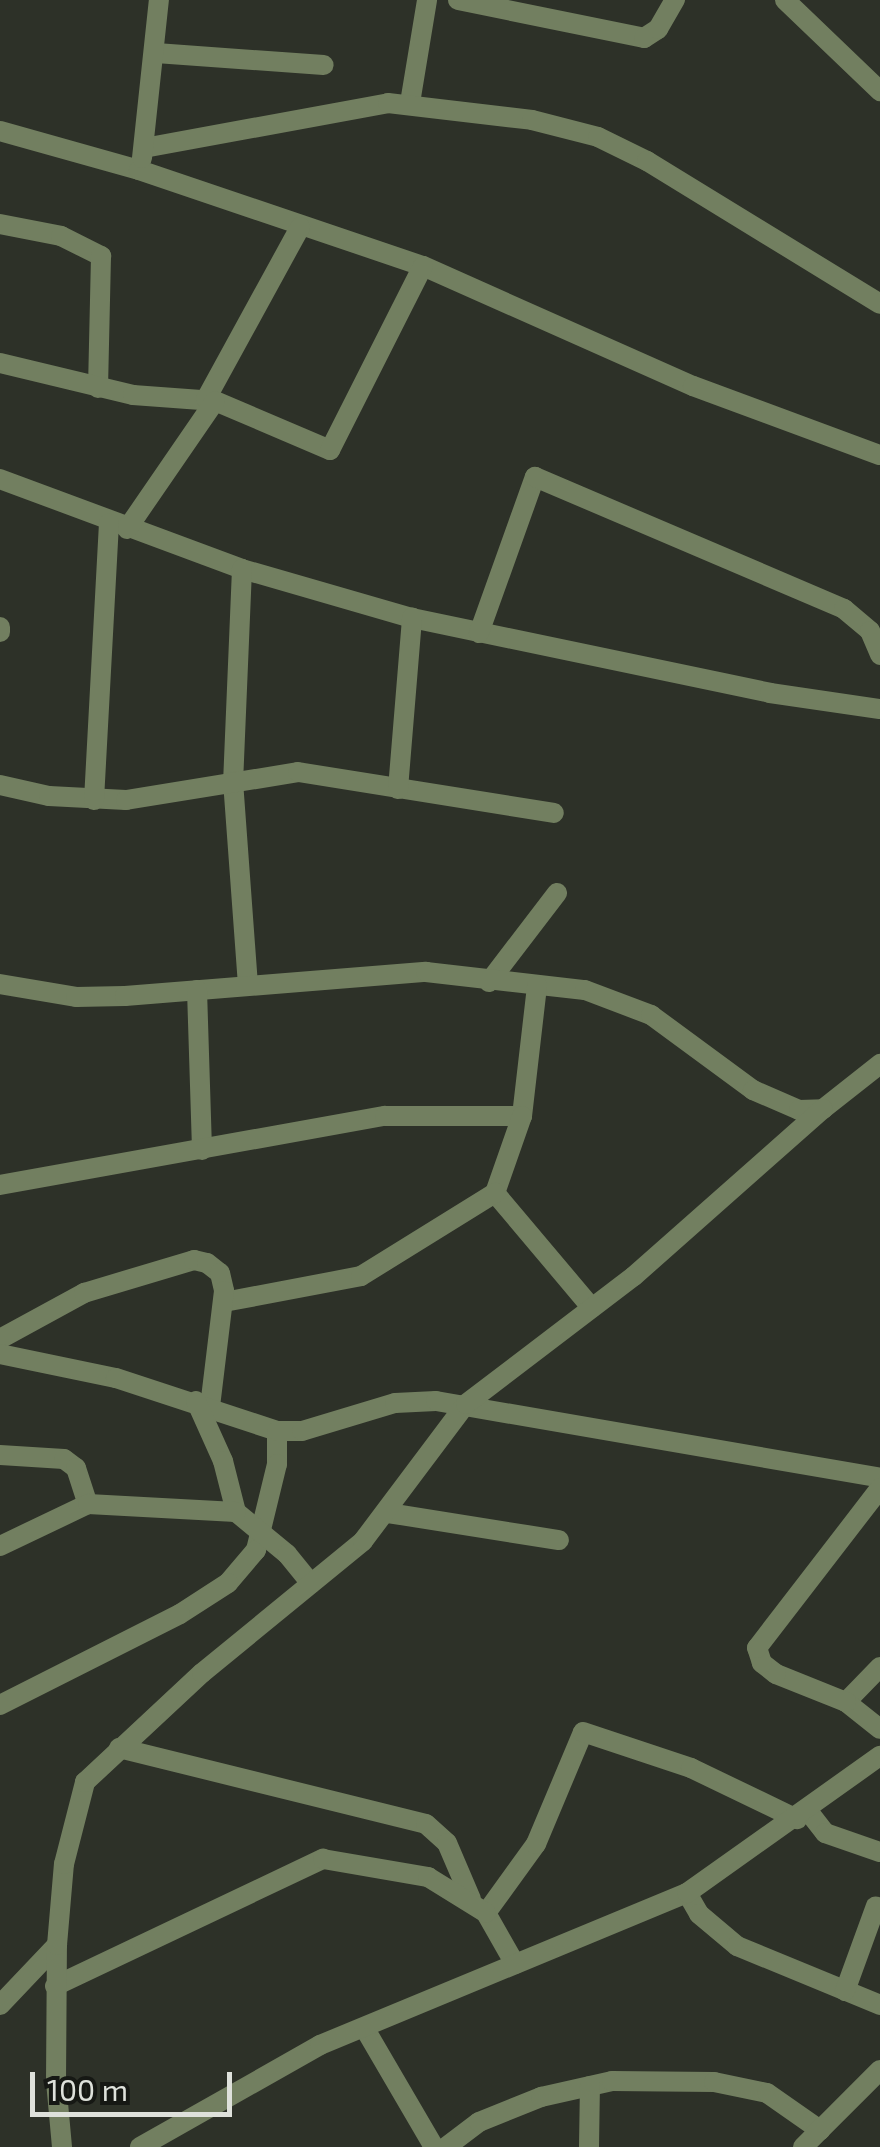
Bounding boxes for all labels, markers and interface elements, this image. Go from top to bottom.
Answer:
scale bar [35,2052,238,2114]
text: 100 m [47,2071,128,2107]

